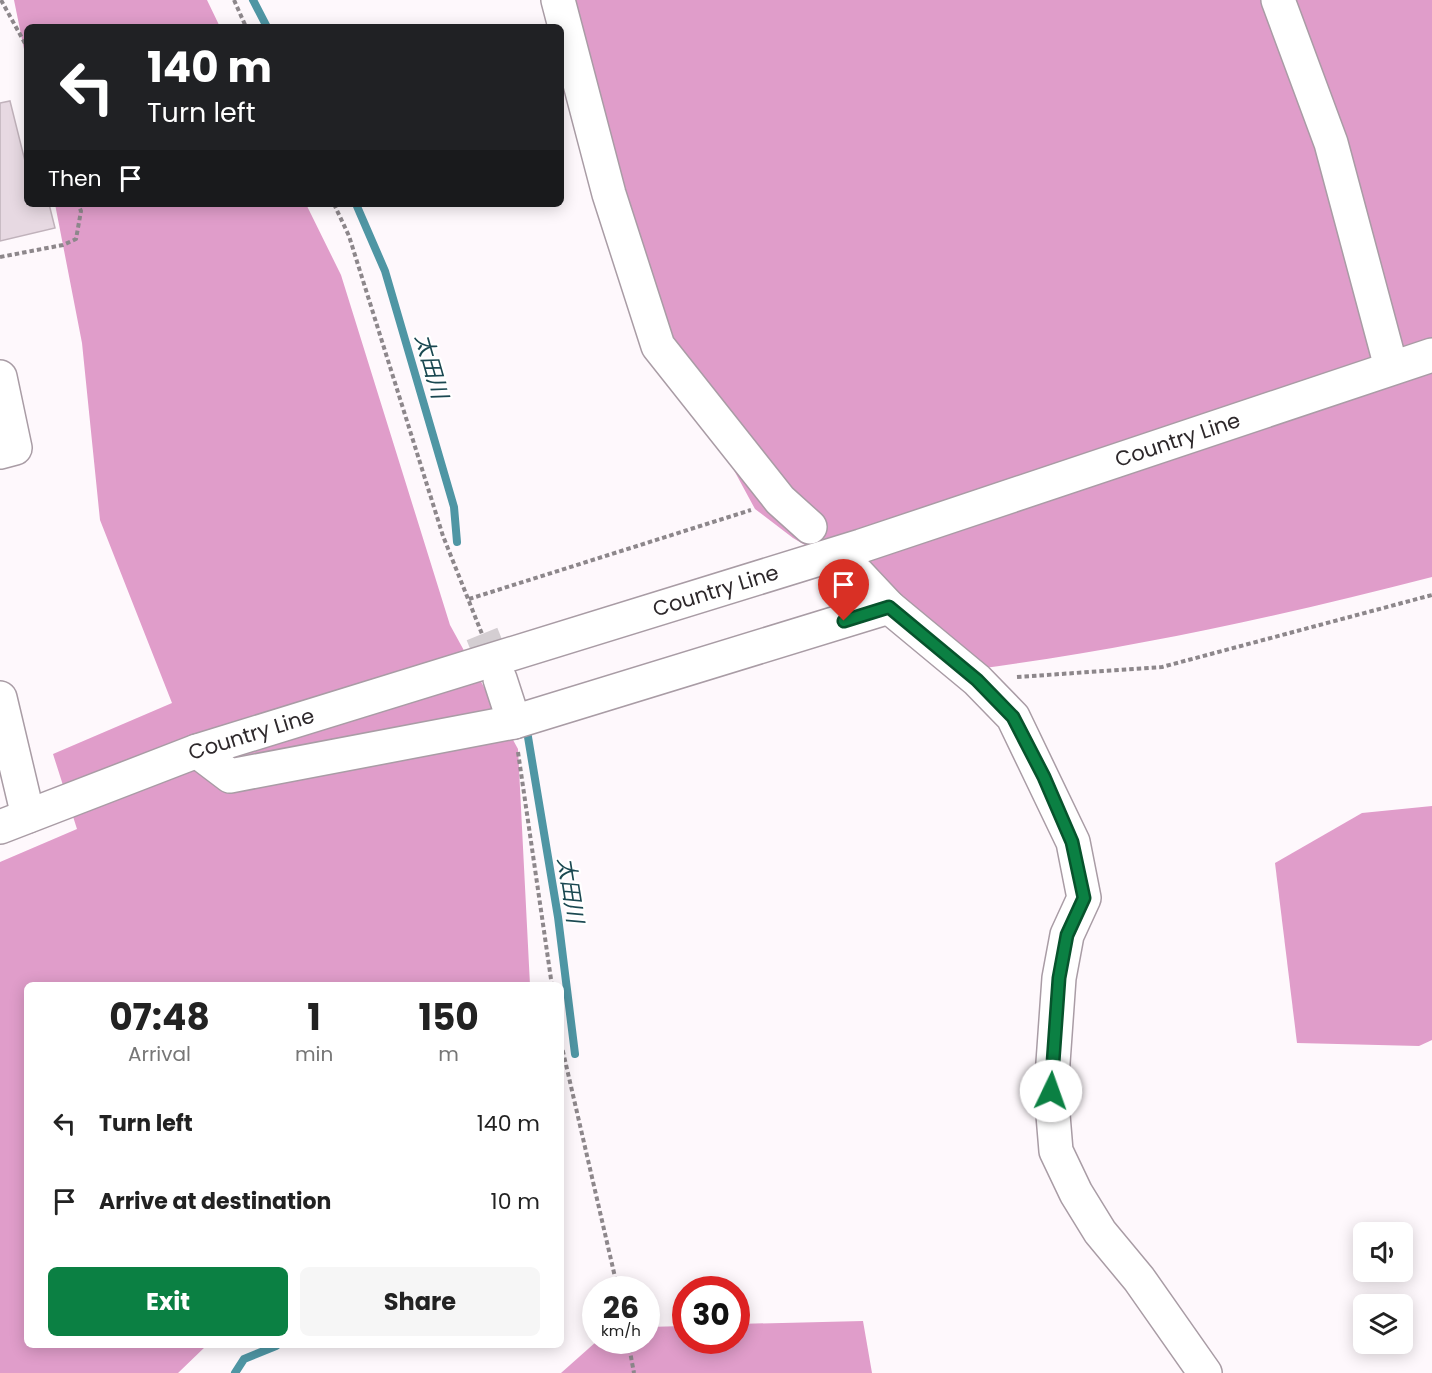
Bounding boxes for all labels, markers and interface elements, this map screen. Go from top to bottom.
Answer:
text: 140 m [147,38,272,97]
icon: left [48,48,126,126]
text: Turn left [147,94,256,131]
icon: arrive [114,162,147,195]
text: Then [48,163,102,194]
water label: 太田川 [408,330,456,404]
street label: Country Line [1111,405,1244,474]
street label: Country Line [649,557,782,623]
pin [818,559,869,621]
icon: arrive [827,568,860,601]
street label: Country Line [184,701,318,767]
water label: 太田川 [550,855,591,927]
text: 07:48 [109,992,210,1043]
text: 1 [307,992,321,1043]
text: 150 [418,992,479,1043]
text: Arrival [128,1040,191,1068]
text: min [295,1040,333,1068]
text: m [438,1040,459,1068]
position arrow [1019,1059,1083,1123]
icon: left [48,1107,81,1140]
text: Turn left [99,1108,193,1139]
text: 140 m [477,1108,540,1139]
icon: arrive [48,1185,81,1218]
text: Arrive at destination [99,1186,331,1217]
text: 10 m [491,1186,540,1217]
map controls [1353,1222,1413,1354]
button: sound [1353,1222,1413,1282]
button: Exit [48,1267,288,1336]
button: Share [300,1267,540,1336]
speed limit sign: 30 [672,1276,750,1354]
text: 26 [603,1286,639,1329]
button: layers [1353,1294,1413,1354]
text: km/h [601,1320,641,1341]

